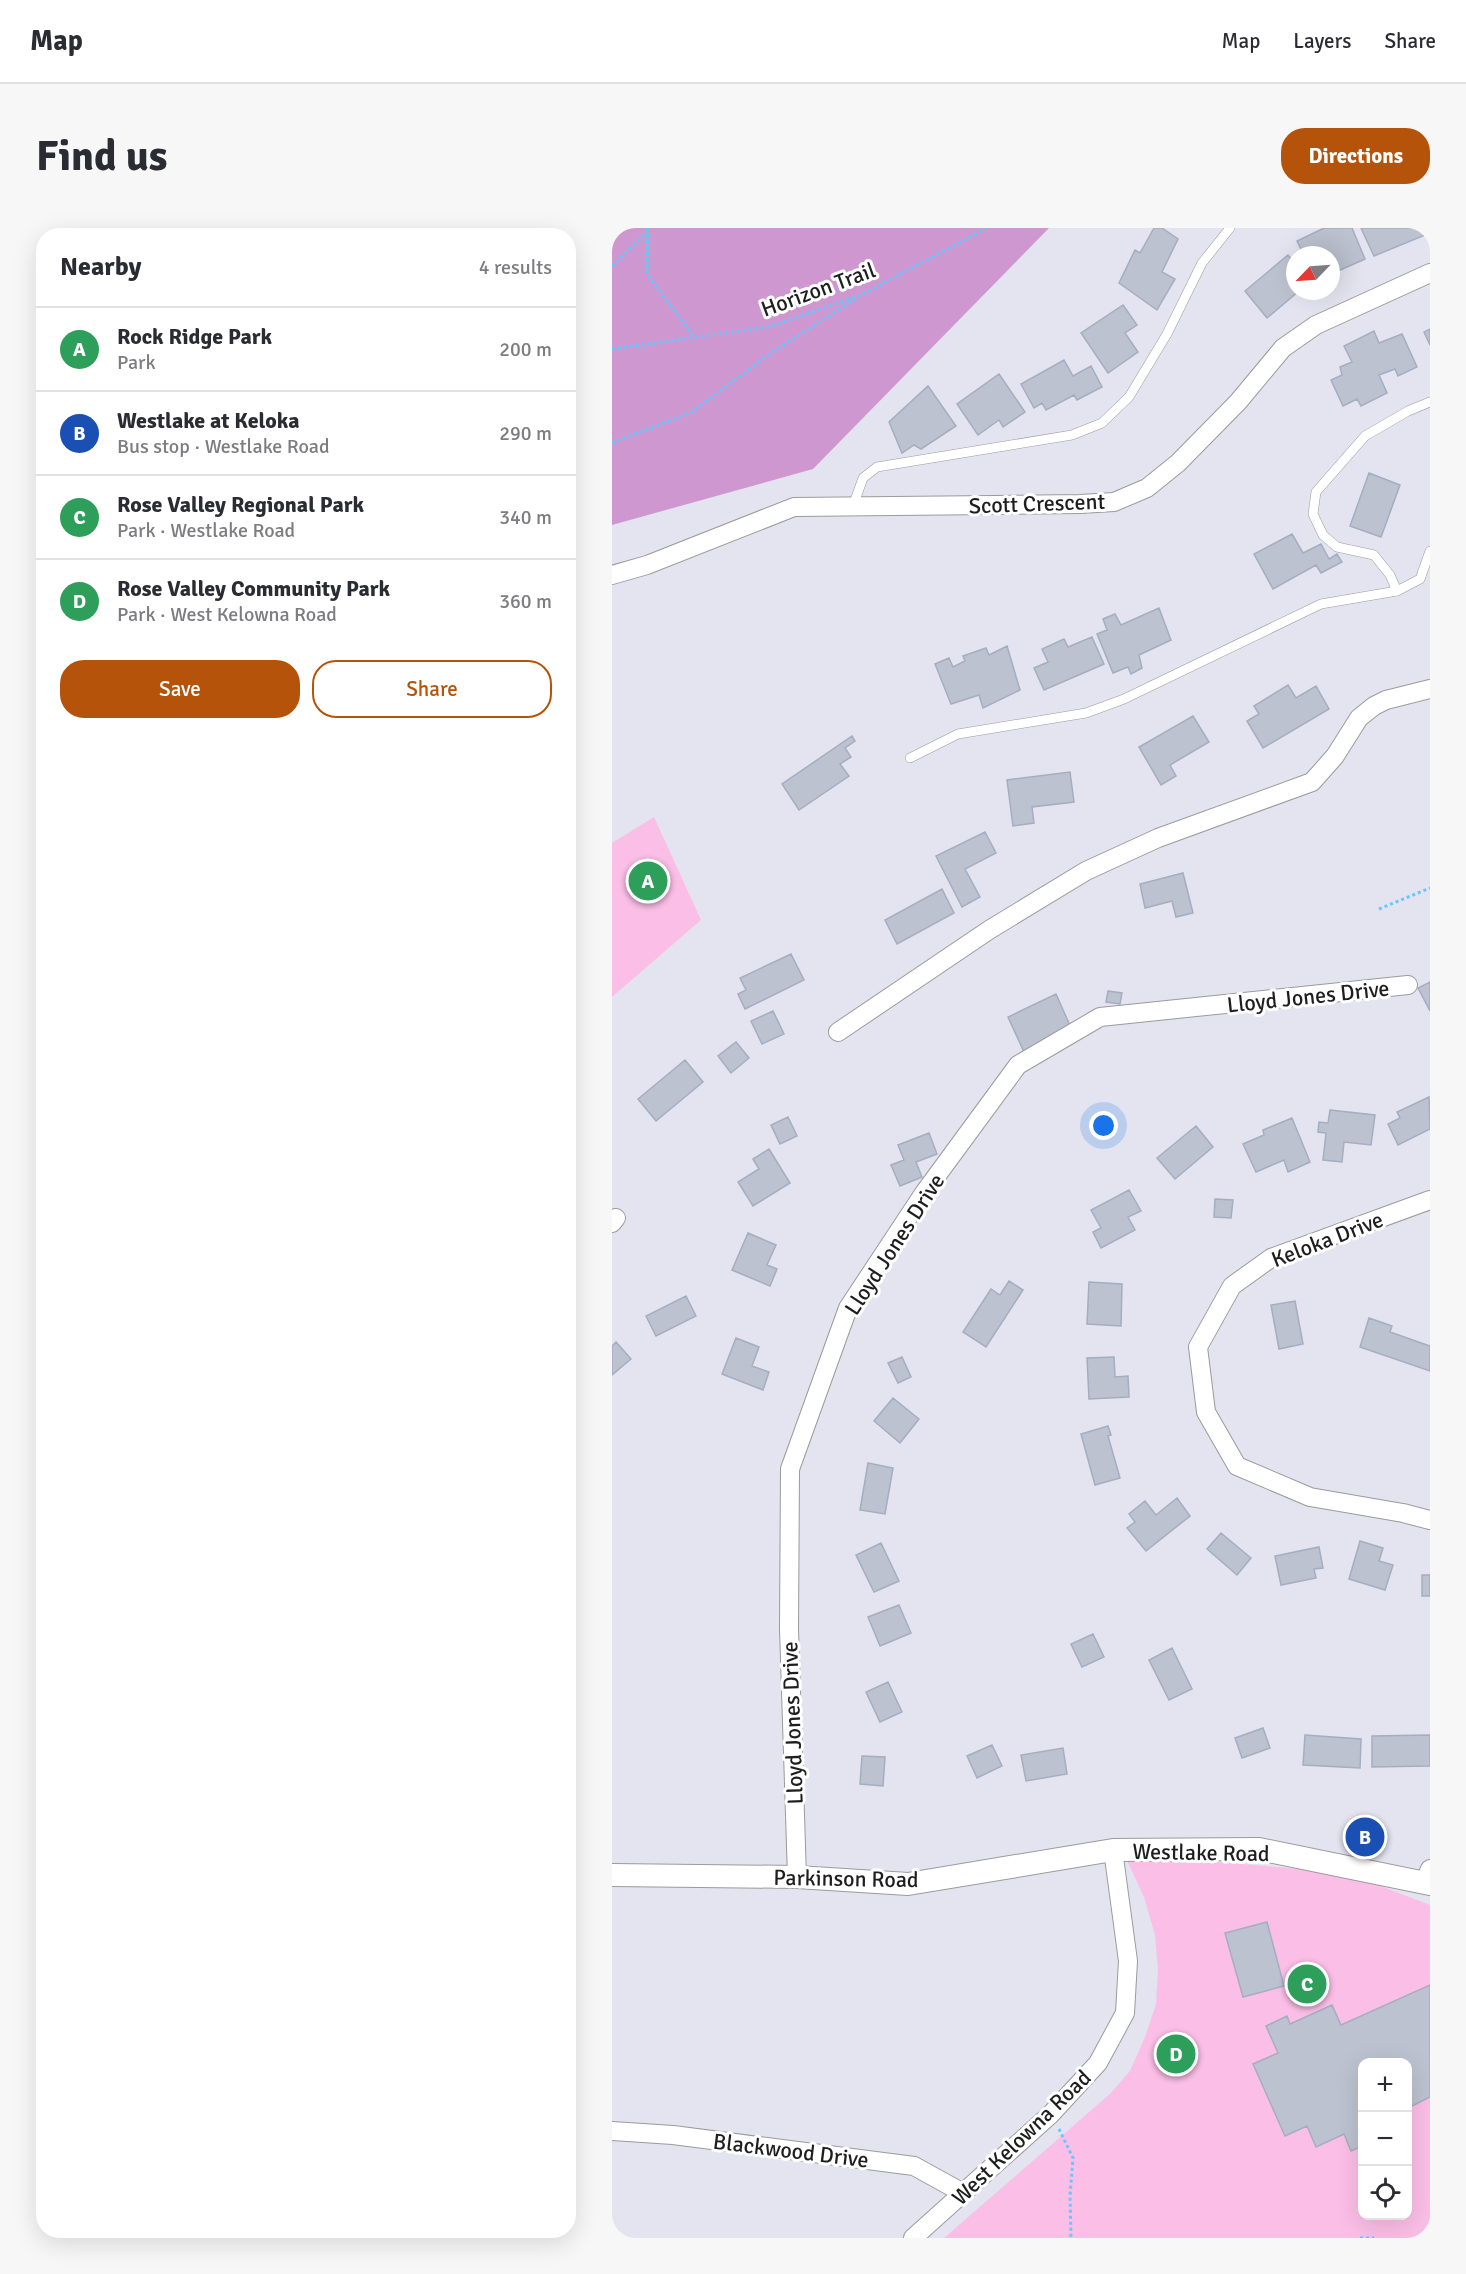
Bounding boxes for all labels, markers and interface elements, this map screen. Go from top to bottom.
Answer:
text: Map [30,24,83,58]
text: Map [1222,28,1260,54]
text: Layers [1293,28,1351,54]
text: Share [1384,28,1436,54]
button: Directions [1281,128,1430,184]
text: Find us [36,131,167,182]
north arrow [1286,246,1340,300]
text: Nearby [60,251,141,283]
text: 4 results [479,255,552,280]
street label: Horizon Trail [757,256,879,323]
text: Rock Ridge Park [117,323,272,350]
text: A [73,337,86,362]
text: 200 m [499,337,552,362]
text: Park [117,350,155,375]
text: Westlake at Keloka [117,407,300,434]
text: B [73,421,86,446]
text: 290 m [499,421,552,446]
text: Bus stop · Westlake Road [117,434,330,459]
street label: Scott Crescent [968,488,1106,519]
text: Rose Valley Regional Park [117,491,364,518]
text: C [73,505,86,530]
text: 340 m [499,505,552,530]
text: Park · Westlake Road [117,518,295,543]
text: Rose Valley Community Park [117,575,390,602]
text: D [73,589,86,614]
text: 360 m [499,589,552,614]
text: Park · West Kelowna Road [117,602,337,627]
button: Save [60,660,300,718]
button: Share [312,660,552,718]
pin: A [628,858,668,904]
street label: Lloyd Jones Drive [1225,975,1391,1018]
your location [1089,1111,1118,1140]
street label: Lloyd Jones Drive [839,1168,950,1320]
street label: Keloka Drive [1267,1206,1387,1273]
street label: Lloyd Jones Drive [776,1641,809,1805]
pin: B [1346,1814,1384,1860]
street label: Westlake Road [1132,1838,1270,1867]
street label: Parkinson Road [773,1864,919,1893]
pin: C [1288,1962,1326,2006]
pin: D [1156,2032,1196,2076]
map controls [1358,2058,1412,2220]
button: + [1358,2058,1412,2112]
street label: West Kelowna Road [946,2064,1097,2211]
button: − [1358,2112,1412,2166]
street label: Blackwood Drive [712,2128,870,2173]
button: locate [1358,2166,1412,2220]

